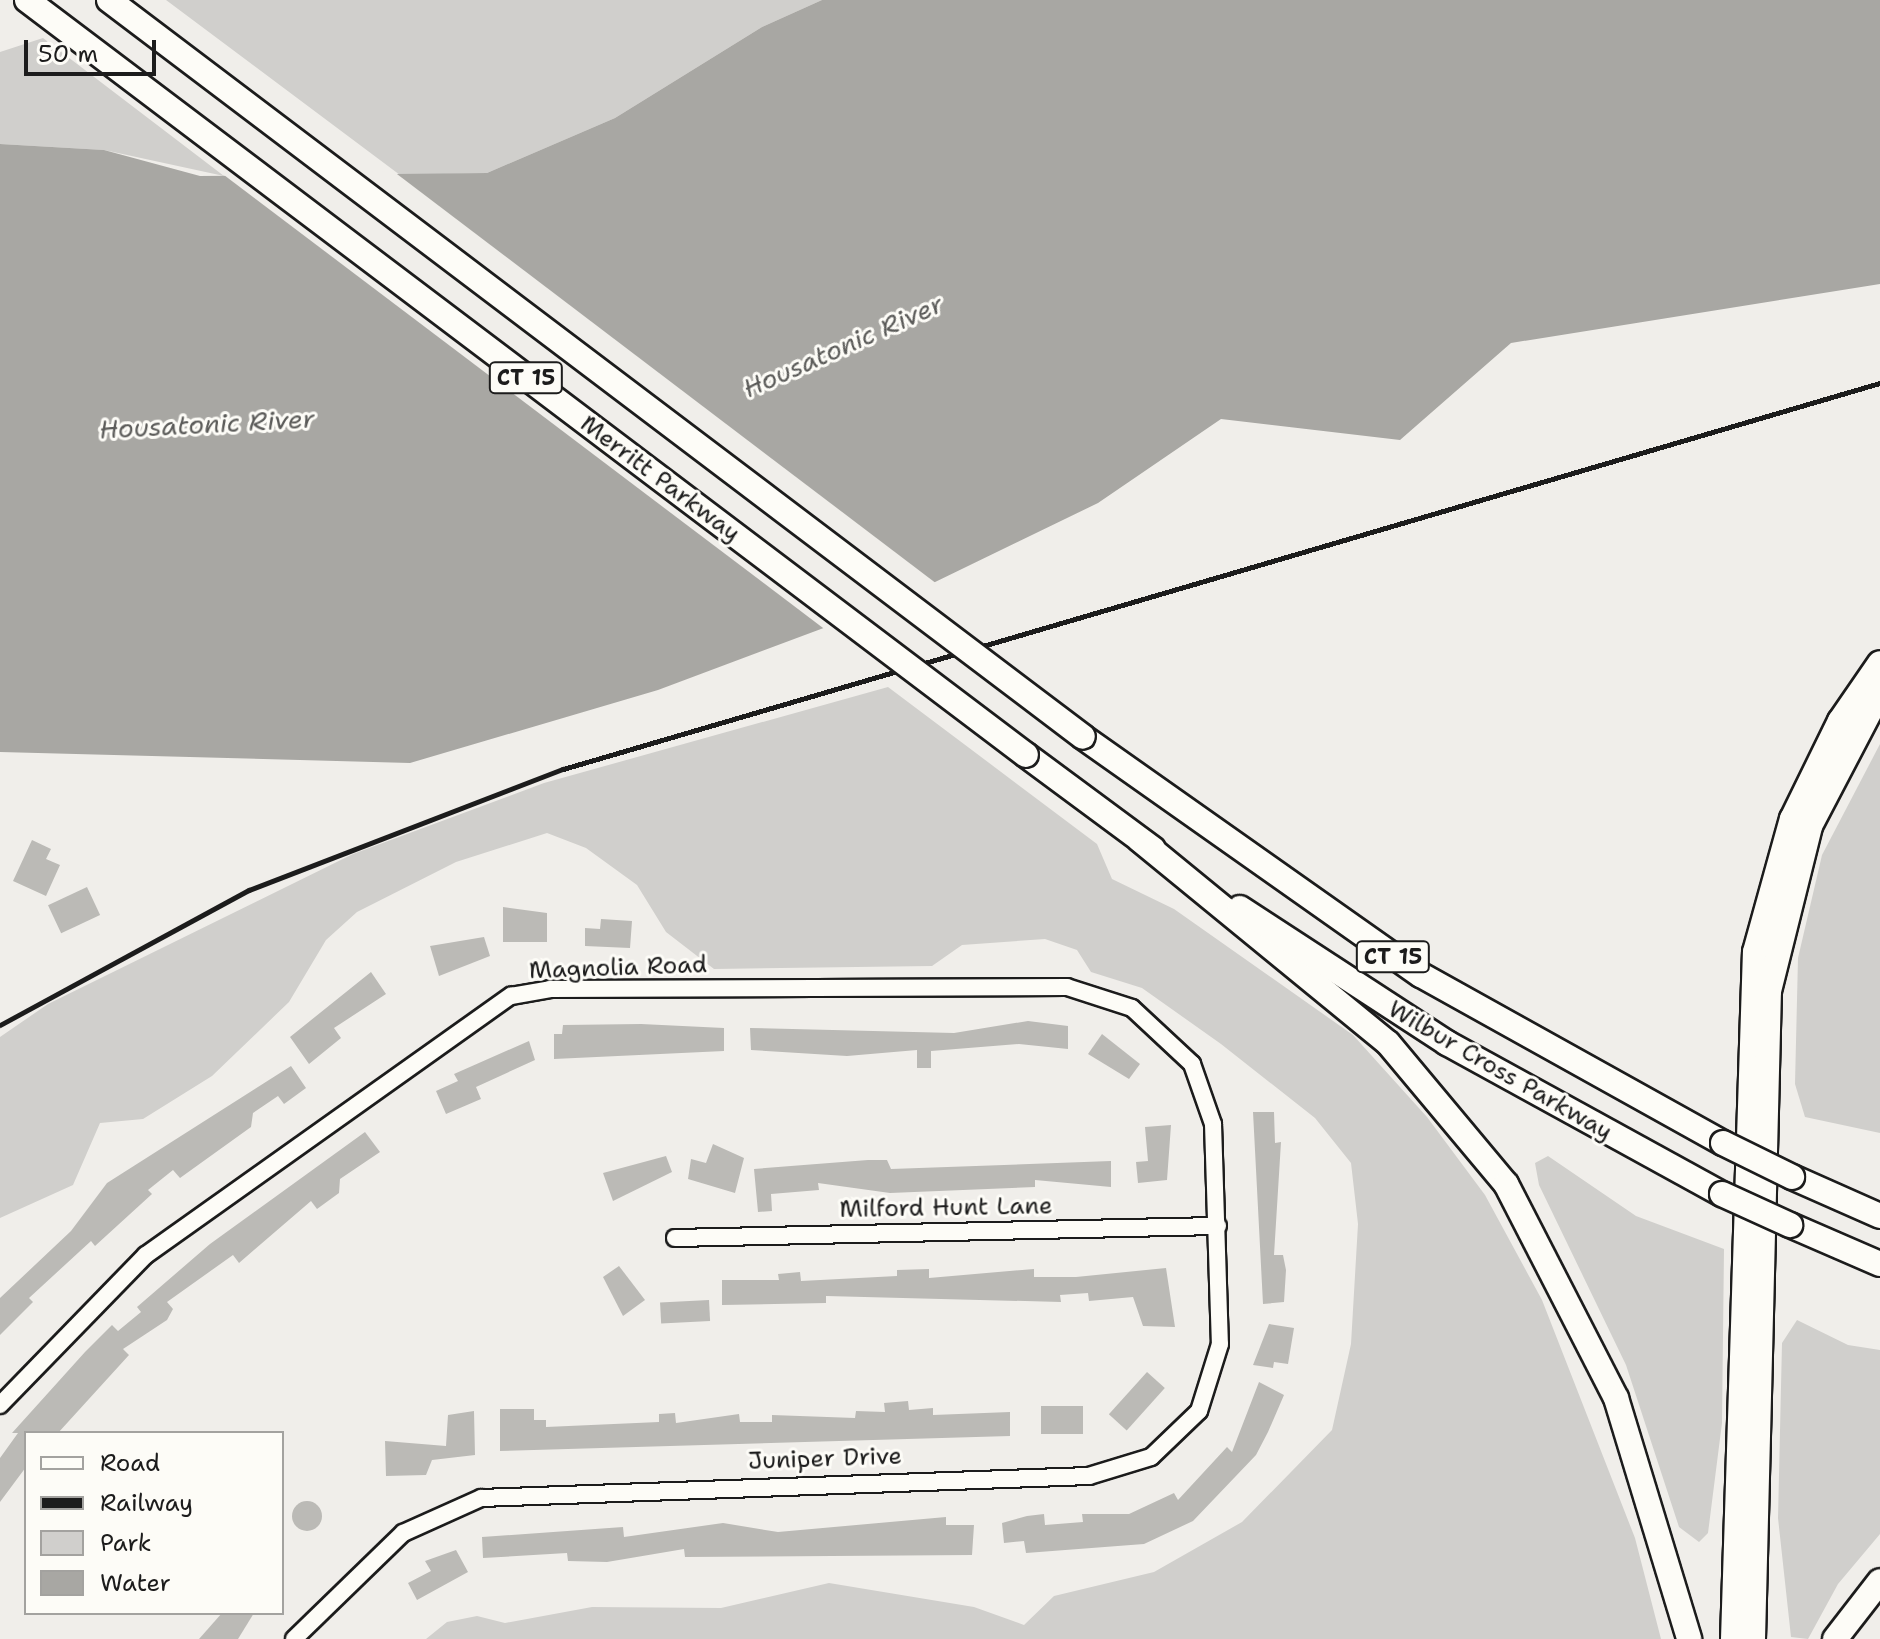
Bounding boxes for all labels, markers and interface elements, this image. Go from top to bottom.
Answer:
scale bar [28,24,160,74]
text: 50 m [38,38,98,70]
water label: Housatonic River [738,288,948,404]
road number: CT 15 [488,360,564,396]
water label: Housatonic River [98,403,316,445]
street label: Merritt Parkway [574,410,746,548]
road number: CT 15 [1355,939,1431,975]
street label: Magnolia Road [528,950,708,986]
street label: Wilbur Cross Parkway [1383,995,1617,1147]
street label: Milford Hunt Lane [839,1192,1053,1224]
legend [24,1431,284,1615]
street label: Juniper Drive [747,1442,903,1476]
text: Road [100,1447,160,1479]
text: Railway [100,1487,193,1519]
text: Park [100,1527,152,1559]
text: Water [100,1567,171,1599]

